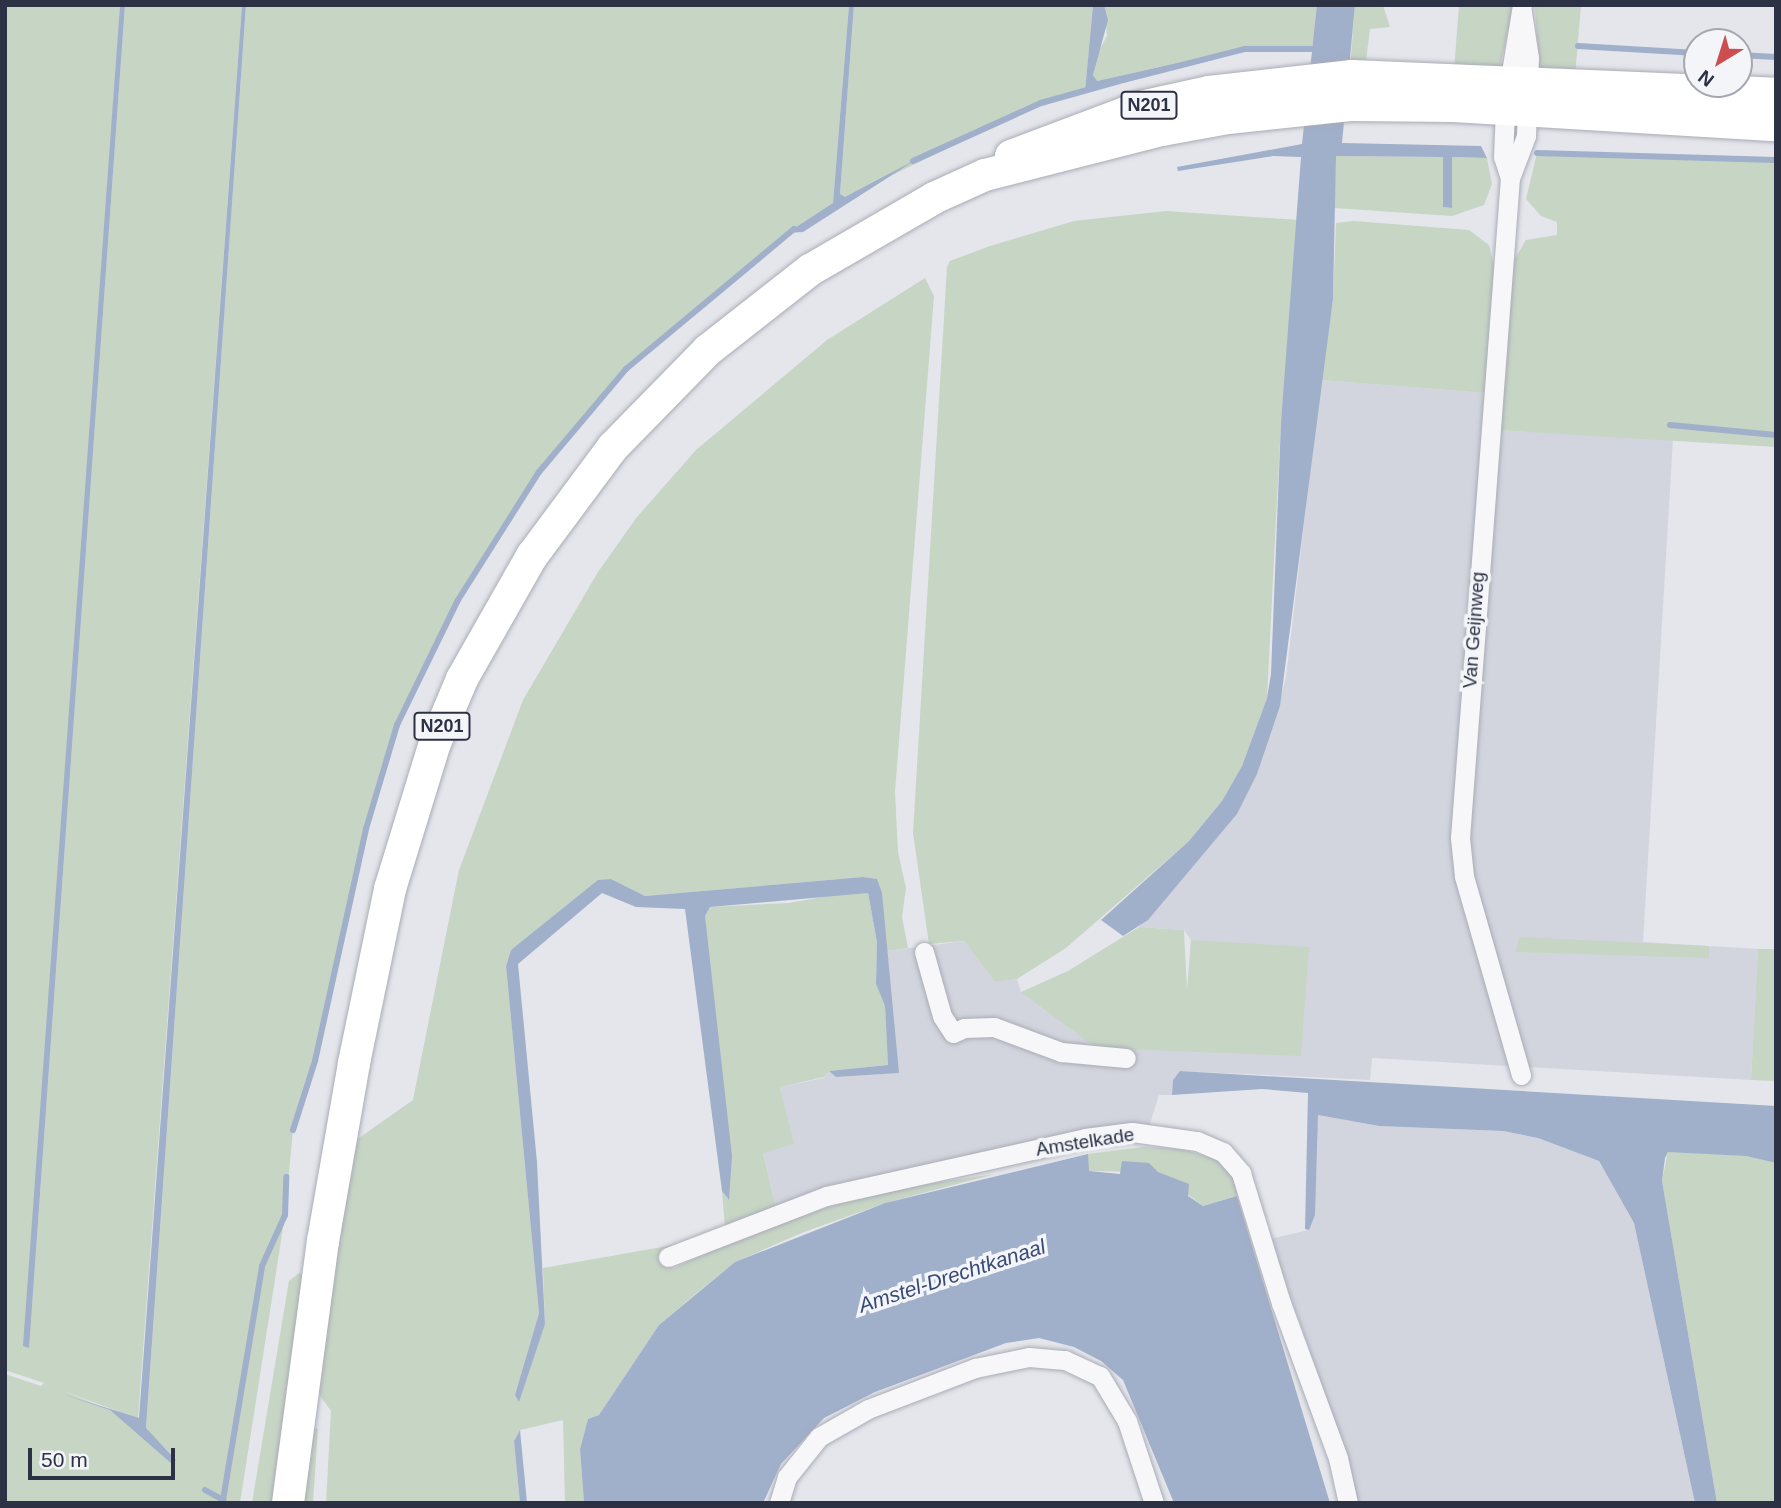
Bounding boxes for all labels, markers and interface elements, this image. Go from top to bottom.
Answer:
north arrow [1683,28,1753,98]
text: N [1694,66,1718,91]
road number: N201 [1119,90,1179,120]
street label: Van Geijnweg [1459,571,1489,689]
road number: N201 [412,712,472,740]
street label: Amstelkade [1034,1123,1136,1161]
water label: Amstel-Drechtkanaal [855,1234,1049,1318]
scale bar [32,1434,178,1478]
text: 50 m [41,1448,88,1471]

